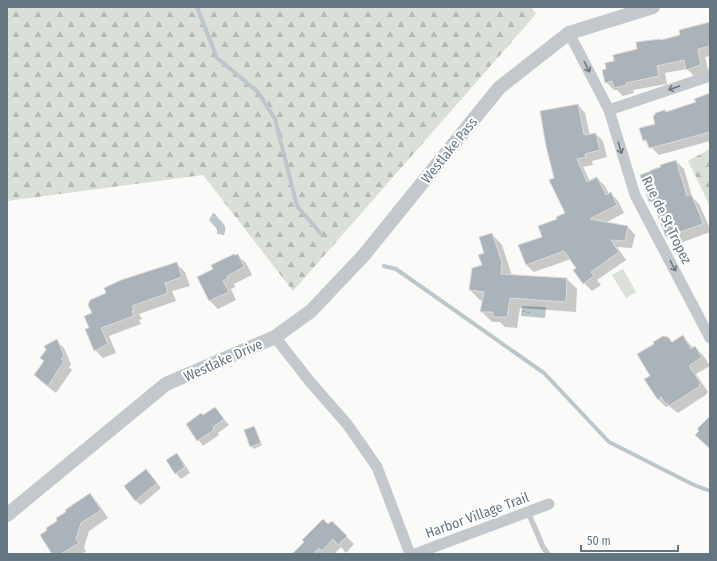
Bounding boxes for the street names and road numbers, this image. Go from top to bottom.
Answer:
street label: Westlake Pass [418,114,481,187]
street label: Rue de St Tropez [638,174,695,267]
street label: Westlake Drive [181,335,265,385]
street label: Harbor Village Trail [423,489,532,542]

